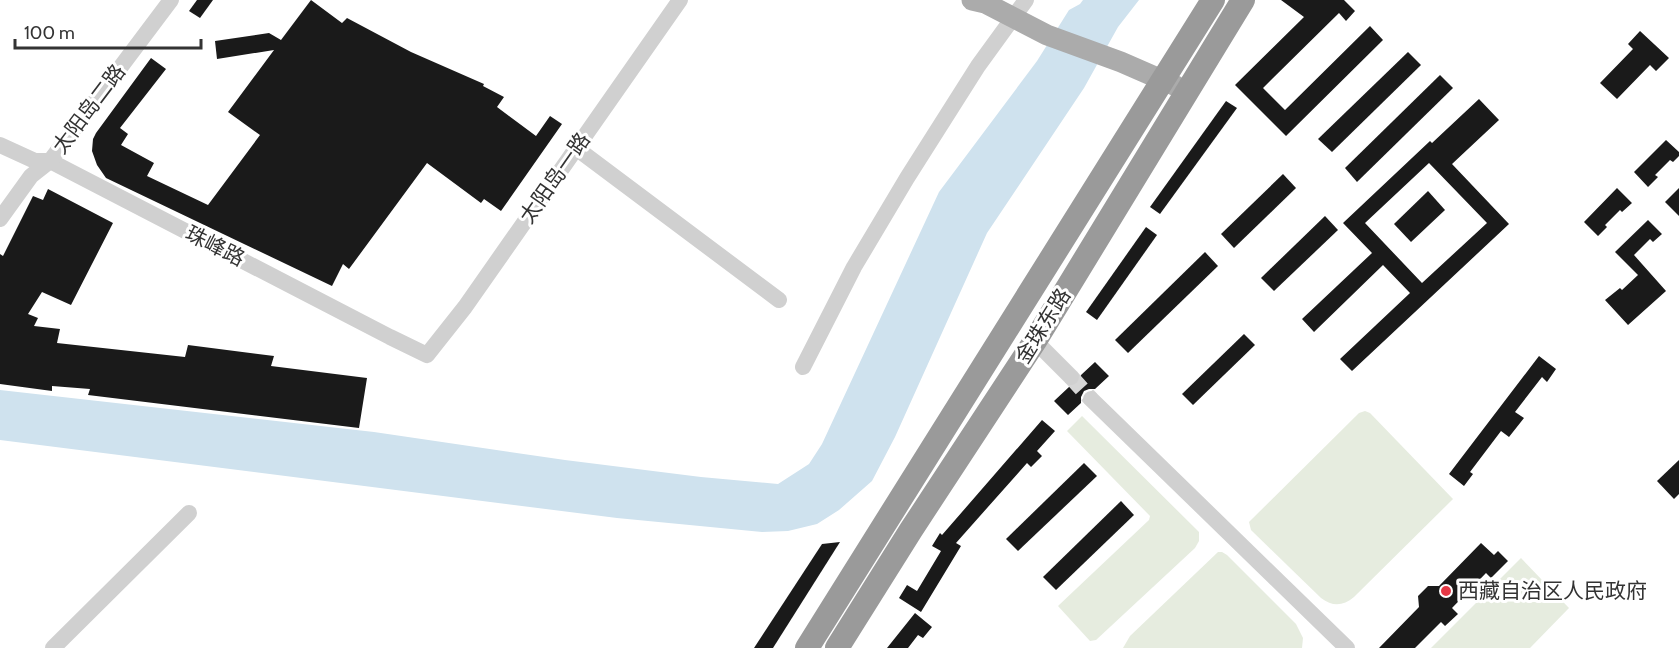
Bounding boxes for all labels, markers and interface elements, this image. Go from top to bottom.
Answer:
scale bar [15,12,201,50]
text: 100 m [24,22,75,44]
street label: 太阳岛二路 [47,59,130,158]
street label: 太阳岛一路 [514,128,595,228]
street label: 珠峰路 [181,220,249,271]
street label: 金珠东路 [1010,283,1075,368]
place label: 西藏自治区人民政府 [1458,578,1647,603]
marker: 西藏自治区人民政府 [1439,584,1453,598]

